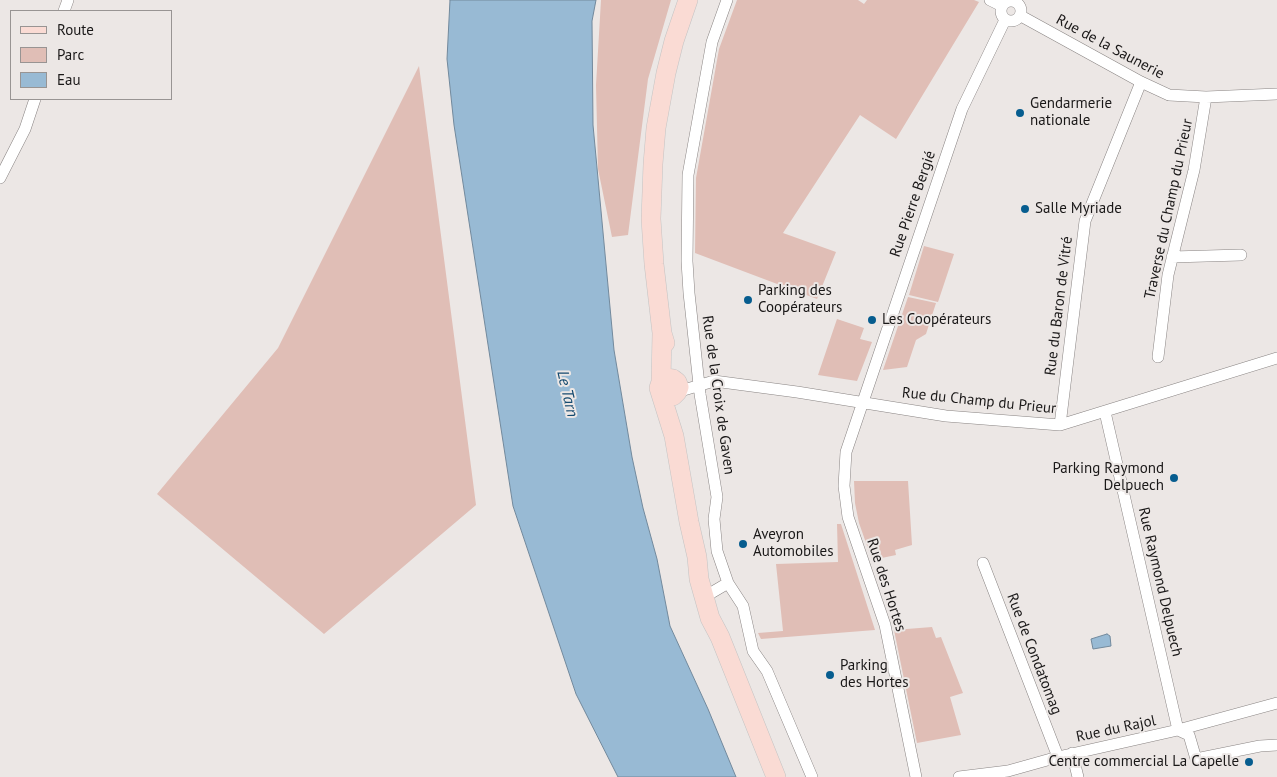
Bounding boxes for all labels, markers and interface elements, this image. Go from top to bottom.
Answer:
legend [10,10,172,100]
street label: Rue de la Saunerie [1053,11,1167,83]
text: Route [57,20,94,39]
text: Parc [57,45,84,64]
text: Eau [57,70,81,89]
place label: Gendarmerie nationale [1030,95,1112,130]
marker: Gendarmerie nationale [1014,107,1026,119]
street label: Traverse du Champ du Prieur [1141,117,1197,301]
street label: Rue Pierre Bergié [886,148,940,260]
place label: Salle Myriade [1035,200,1122,218]
marker: Salle Myriade [1019,203,1031,215]
street label: Rue du Baron de Vitré [1042,235,1076,377]
place label: Parking des Coopérateurs [758,282,842,317]
marker: Parking des Coopérateurs [742,294,754,306]
place label: Les Coopérateurs [882,311,991,329]
street label: Rue de la Croix de Gaven [698,314,738,476]
marker: Les Coopérateurs [866,314,878,326]
water label: Le Tarn [552,369,582,419]
street label: Rue du Champ du Prieur [901,384,1057,418]
place label: Parking Raymond Delpuech [1052,460,1164,495]
marker: Parking Raymond Delpuech [1168,472,1180,484]
street label: Rue Raymond Delpuech [1134,506,1186,658]
place label: Aveyron Automobiles [753,526,833,561]
street label: Rue des Hortes [862,536,910,634]
marker: Aveyron Automobiles [737,538,749,550]
street label: Rue de Condatomag [1003,591,1065,717]
place label: Parking des Hortes [840,657,909,692]
marker: Parking des Hortes [824,669,836,681]
street label: Rue du Rajol [1074,712,1158,746]
place label: Centre commercial La Capelle [1048,753,1239,771]
marker: Centre commercial La Capelle [1243,756,1255,768]

